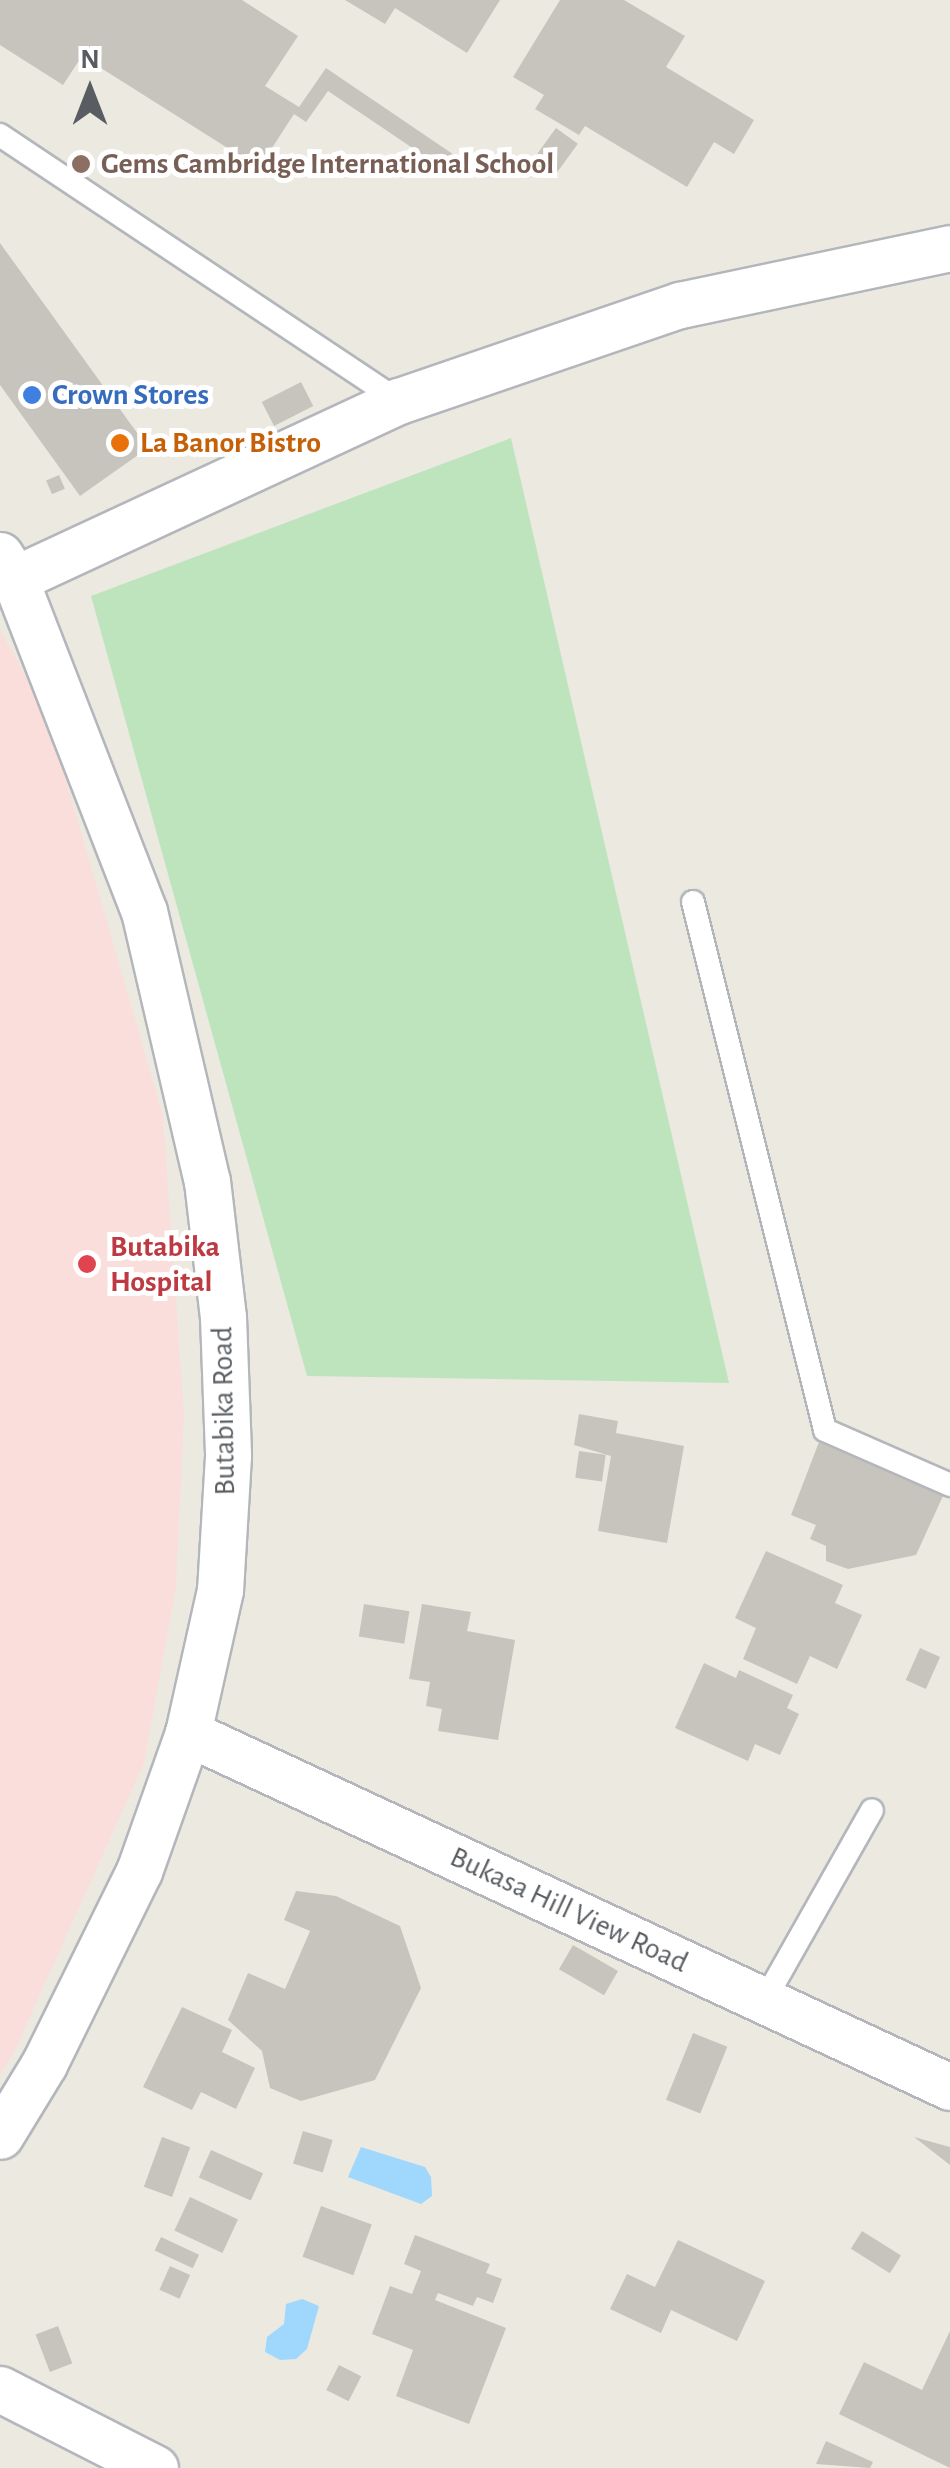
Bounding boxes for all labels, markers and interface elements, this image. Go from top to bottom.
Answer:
north arrow [40,40,140,140]
text: N [80,46,100,74]
place label: Gems Cambridge International School [101,146,554,182]
marker: Gems Cambridge International School [70,153,92,175]
place label: Crown Stores [52,377,209,413]
marker: Crown Stores [21,384,43,406]
place label: La Banor Bistro [140,425,321,461]
marker: La Banor Bistro [109,432,131,454]
place label: Butabika Hospital [110,1229,220,1300]
marker: Butabika Hospital [74,1251,100,1277]
street label: Butabika Road [205,1326,243,1496]
street label: Bukasa Hill View Road [444,1839,694,1981]

